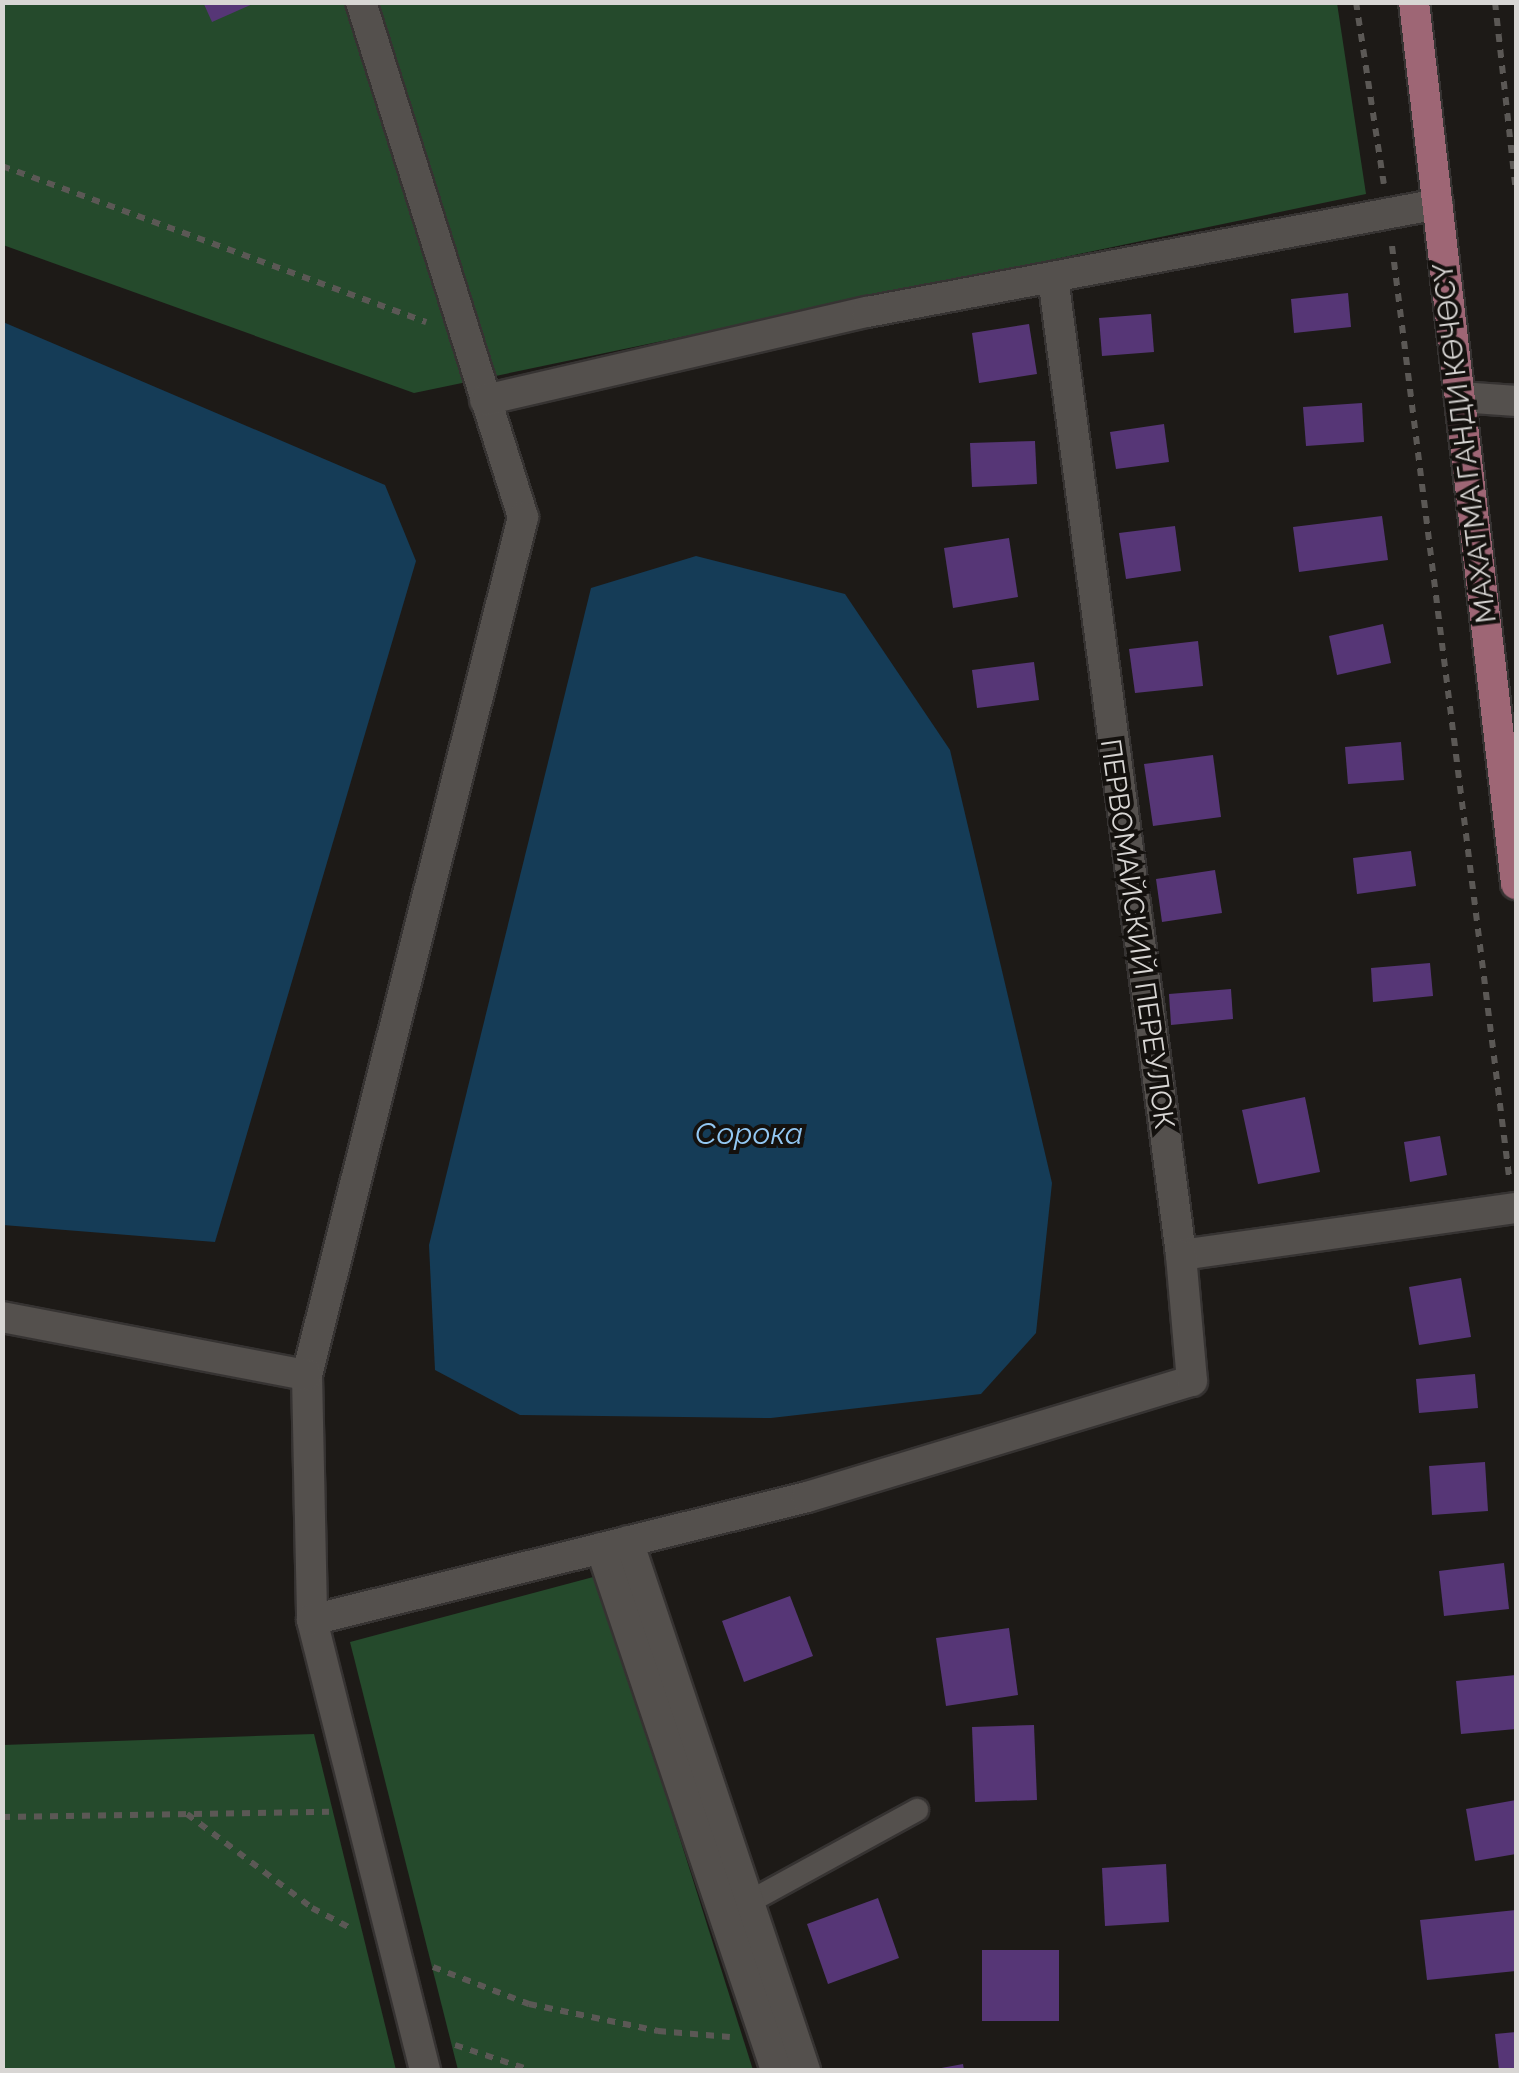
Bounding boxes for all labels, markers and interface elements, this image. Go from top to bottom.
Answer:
street label: МАХАТМА ГАНДИ КӨЧӨСҮ [1426,261,1504,625]
street label: ПЕРВОМАЙСКИЙ ПЕРЕУЛОК [1093,737,1181,1131]
water label: Сорока [695,1116,803,1152]

